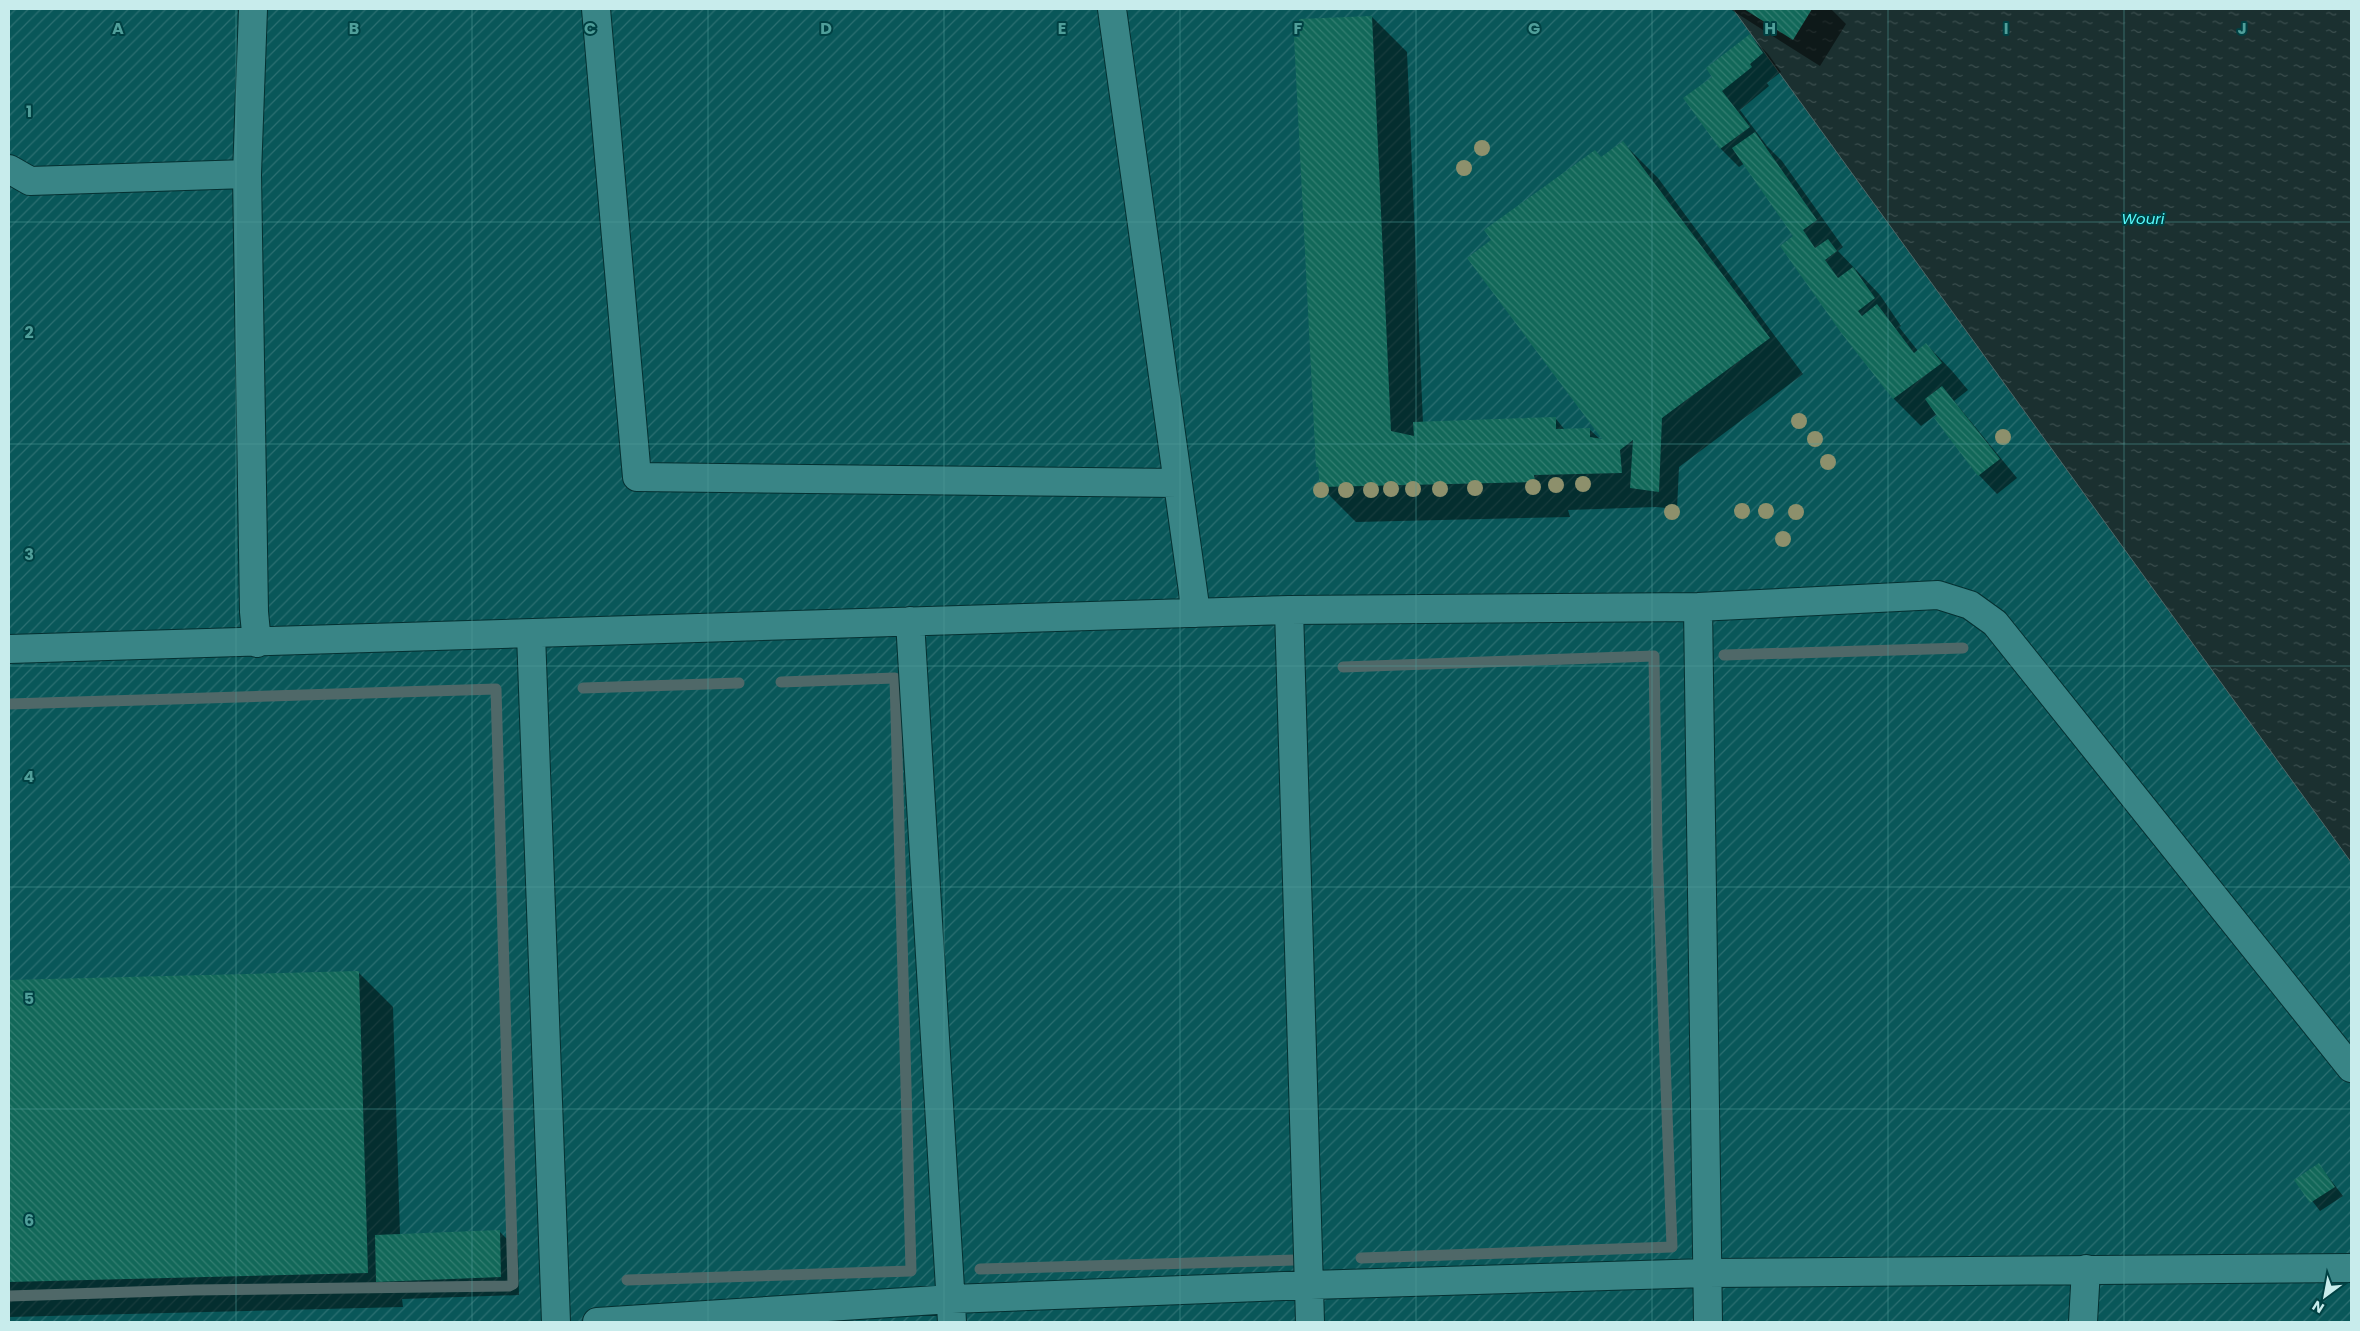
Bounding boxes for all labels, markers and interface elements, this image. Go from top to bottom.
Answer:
text: A [112,17,124,40]
text: B [349,17,359,40]
text: C [584,17,596,40]
text: D [820,17,832,40]
text: E [1058,17,1066,40]
text: F [1294,17,1303,40]
text: G [1528,17,1540,40]
text: H [1764,17,1776,40]
text: I [2004,17,2008,40]
text: J [2237,17,2247,40]
text: 1 [26,100,32,123]
water label: Wouri [2121,208,2165,229]
text: 2 [24,321,34,344]
text: 3 [24,543,34,566]
text: 4 [24,765,35,788]
text: 5 [24,987,34,1010]
text: 6 [24,1209,34,1232]
north arrow [2300,1271,2350,1321]
text: N [2308,1296,2328,1318]

